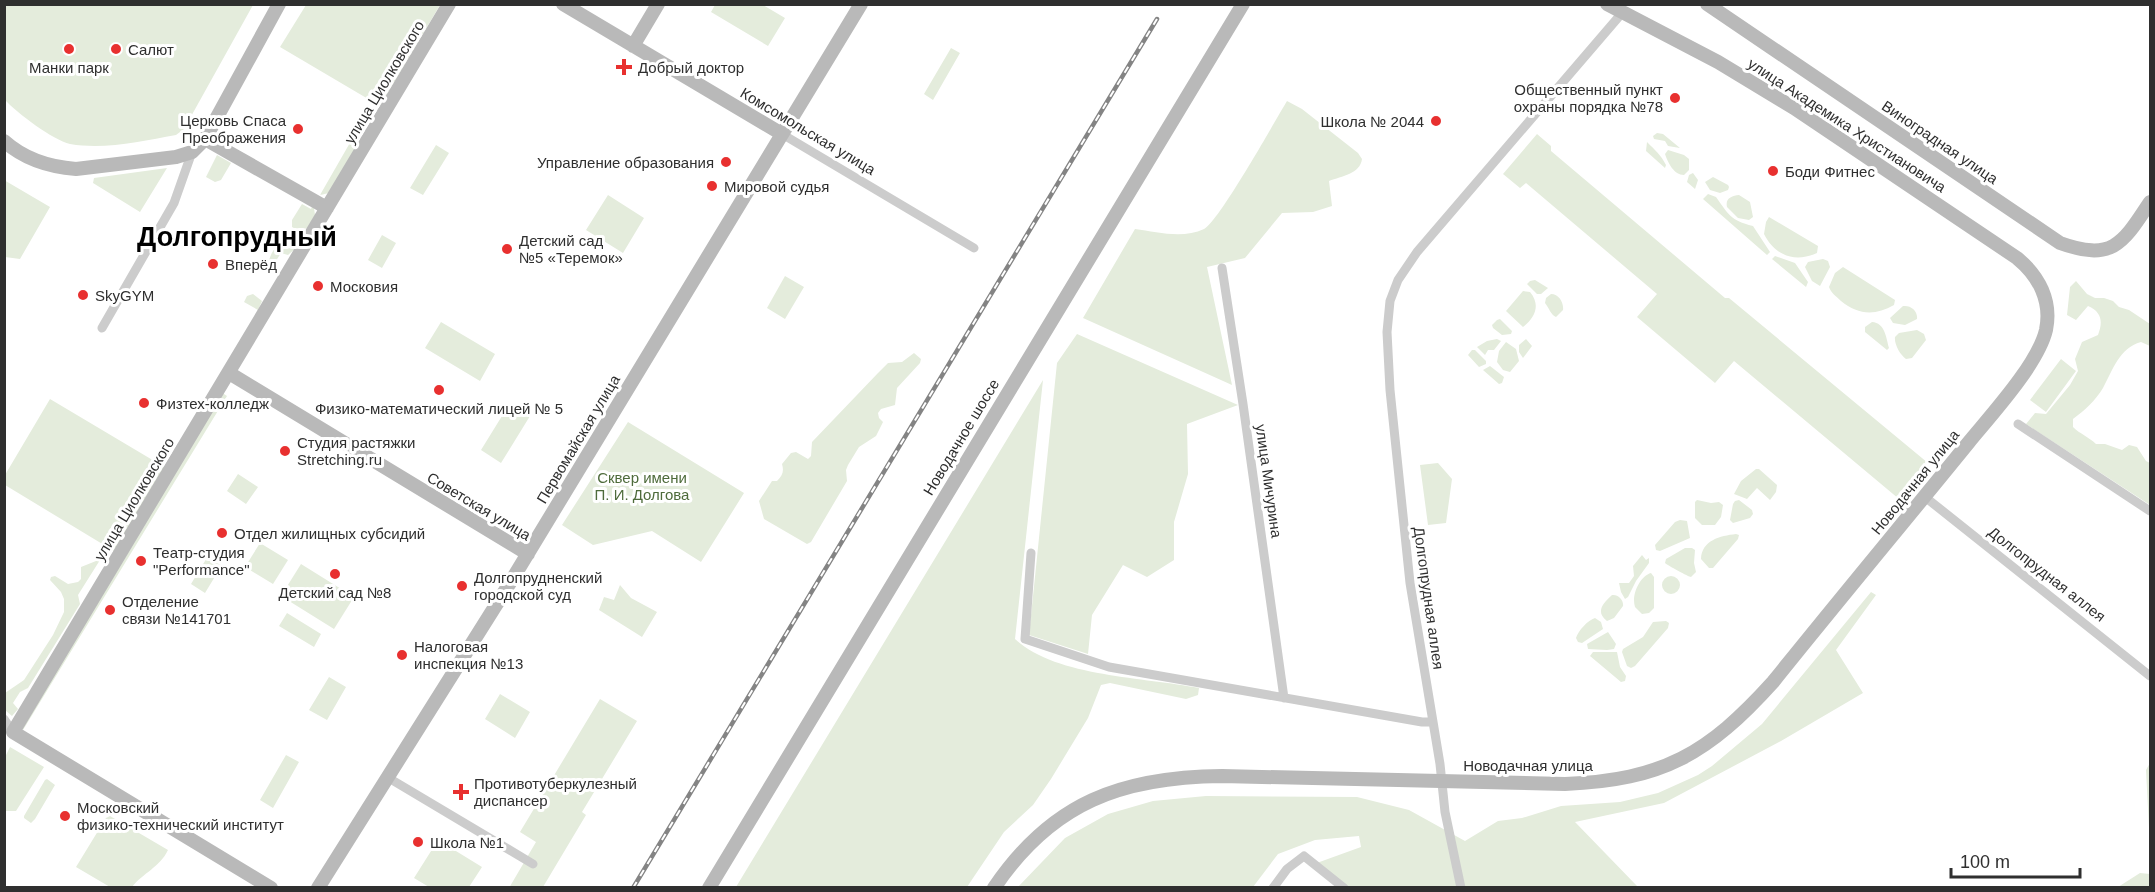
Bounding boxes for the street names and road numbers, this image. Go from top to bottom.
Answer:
street label: улица Циолковского [341,17,427,147]
street label: улица Академика Христиановича [1745,54,1950,196]
street label: Комсомольская улица [737,84,879,178]
street label: Виноградная улица [1879,97,2002,187]
street label: Первомайская улица [533,371,623,506]
street label: Новодачное шоссе [920,376,1002,498]
street label: улица Мичурина [1253,423,1285,540]
street label: Новодачная улица [1868,426,1963,538]
street label: улица Циолковского [91,434,177,564]
street label: Советская улица [424,468,534,544]
street label: Долгопрудная аллея [1985,523,2109,625]
street label: Долгопрудная аллея [1411,526,1447,670]
street label: Новодачная улица [1463,757,1594,774]

